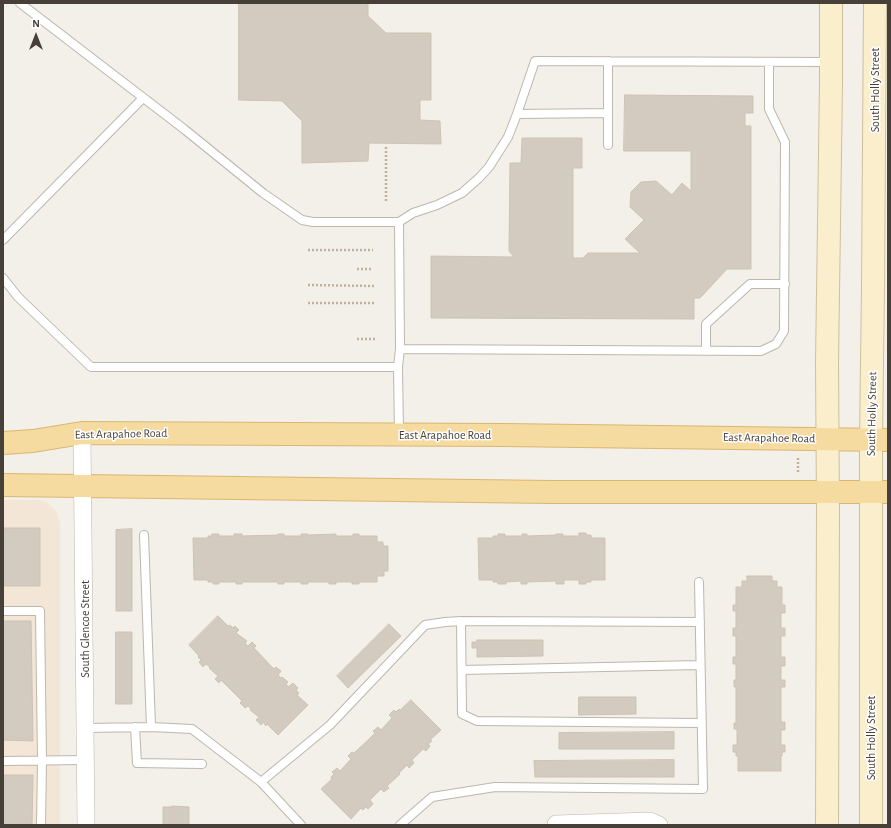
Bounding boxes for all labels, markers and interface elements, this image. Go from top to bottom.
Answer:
north arrow [16,16,56,56]
text: N [32,18,40,29]
street label: South Holly Street [868,48,882,132]
street label: South Holly Street [864,372,880,456]
street label: East Arapahoe Road [75,426,167,442]
street label: East Arapahoe Road [399,428,491,442]
street label: East Arapahoe Road [723,430,815,446]
street label: South Glencoe Street [78,580,92,678]
street label: South Holly Street [864,696,878,780]

